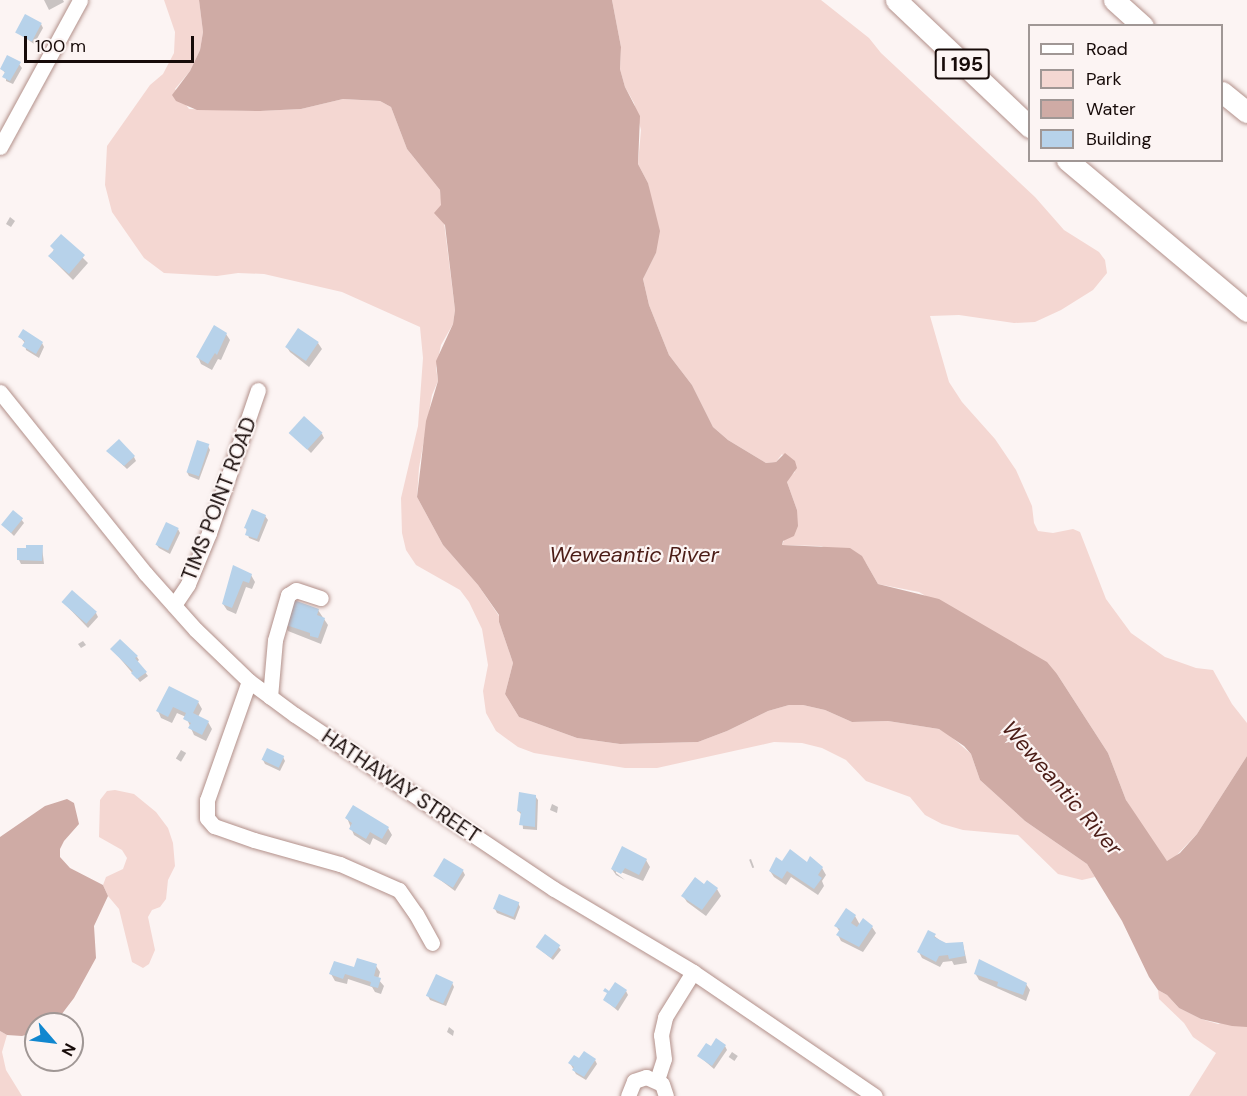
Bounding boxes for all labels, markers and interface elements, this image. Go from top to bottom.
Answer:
scale bar [27,24,196,62]
legend [1028,24,1223,162]
text: 100 m [35,34,86,58]
text: Road [1086,37,1128,61]
road number: I 195 [934,47,990,81]
text: Park [1086,67,1122,91]
text: Water [1086,97,1136,121]
text: Building [1086,127,1151,151]
street label: TIMS POINT ROAD [176,414,262,584]
water label: Weweantic River [549,542,719,568]
water label: Weweantic River [996,715,1128,861]
street label: HATHAWAY STREET [317,724,485,848]
north arrow [24,1012,84,1072]
text: N [57,1040,81,1060]

